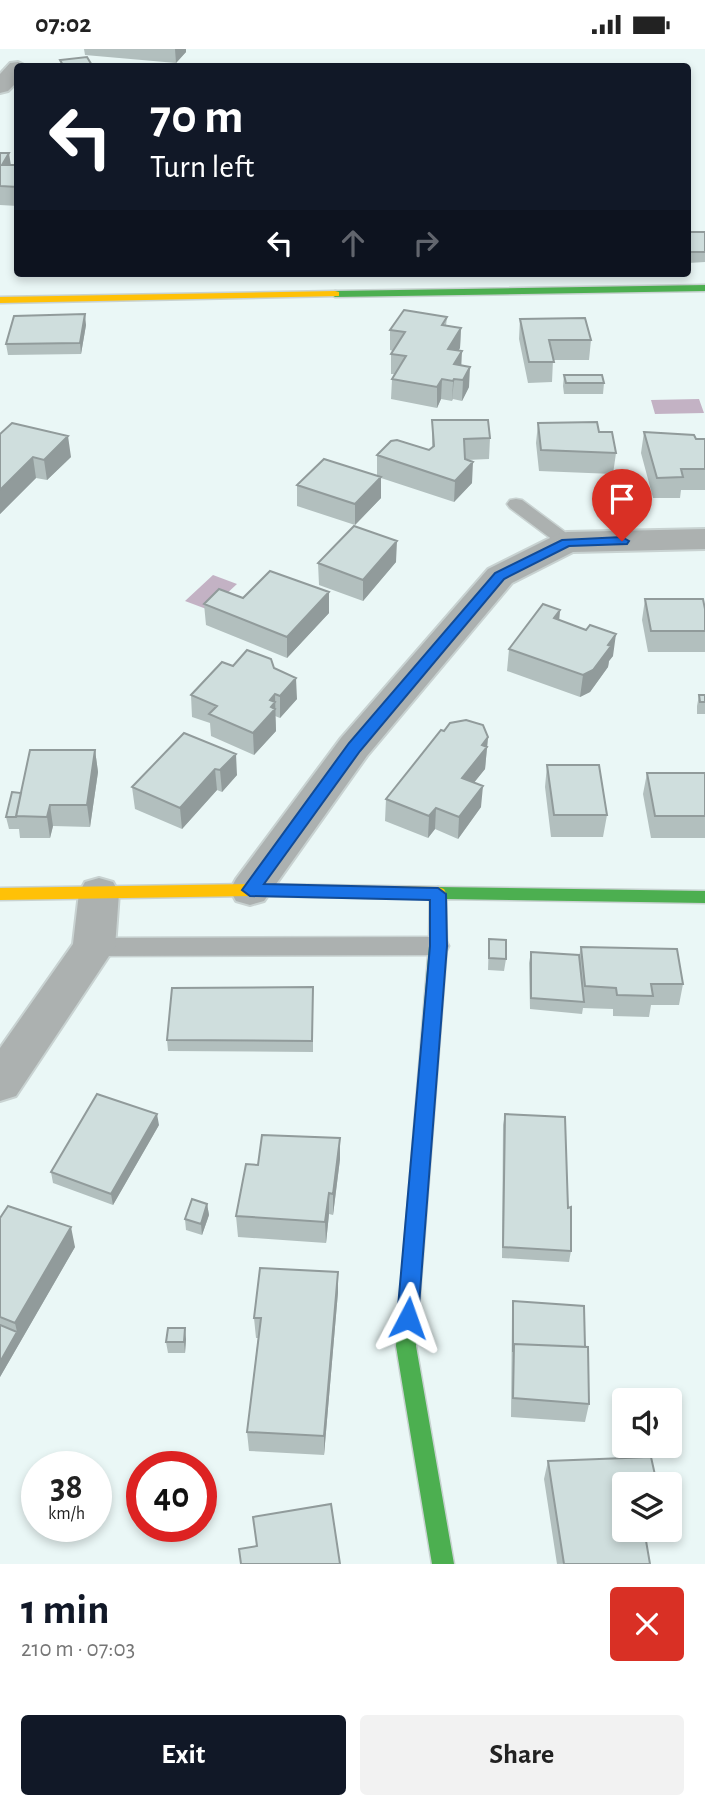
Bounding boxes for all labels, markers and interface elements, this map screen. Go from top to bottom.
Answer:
text: 07:02 [35,11,92,37]
icon: left [35,91,126,182]
text: 70 m [150,93,244,142]
text: Turn left [150,151,254,183]
icon: left [261,224,299,262]
icon: ahead [334,224,372,262]
icon: right [407,224,445,262]
pin [592,469,652,541]
icon: arrive [603,480,641,518]
position arrow [371,1281,445,1355]
map controls [612,1388,682,1542]
button: sound [612,1388,682,1458]
speed limit sign: 40 [126,1451,217,1542]
text: 38 [50,1470,83,1505]
button: layers [612,1472,682,1542]
text: km/h [48,1505,85,1523]
button: close [610,1587,684,1661]
text: 1 min [21,1589,110,1631]
text: 210 m · 07:03 [21,1638,135,1661]
button: Exit [21,1715,346,1795]
button: Share [360,1715,684,1795]

